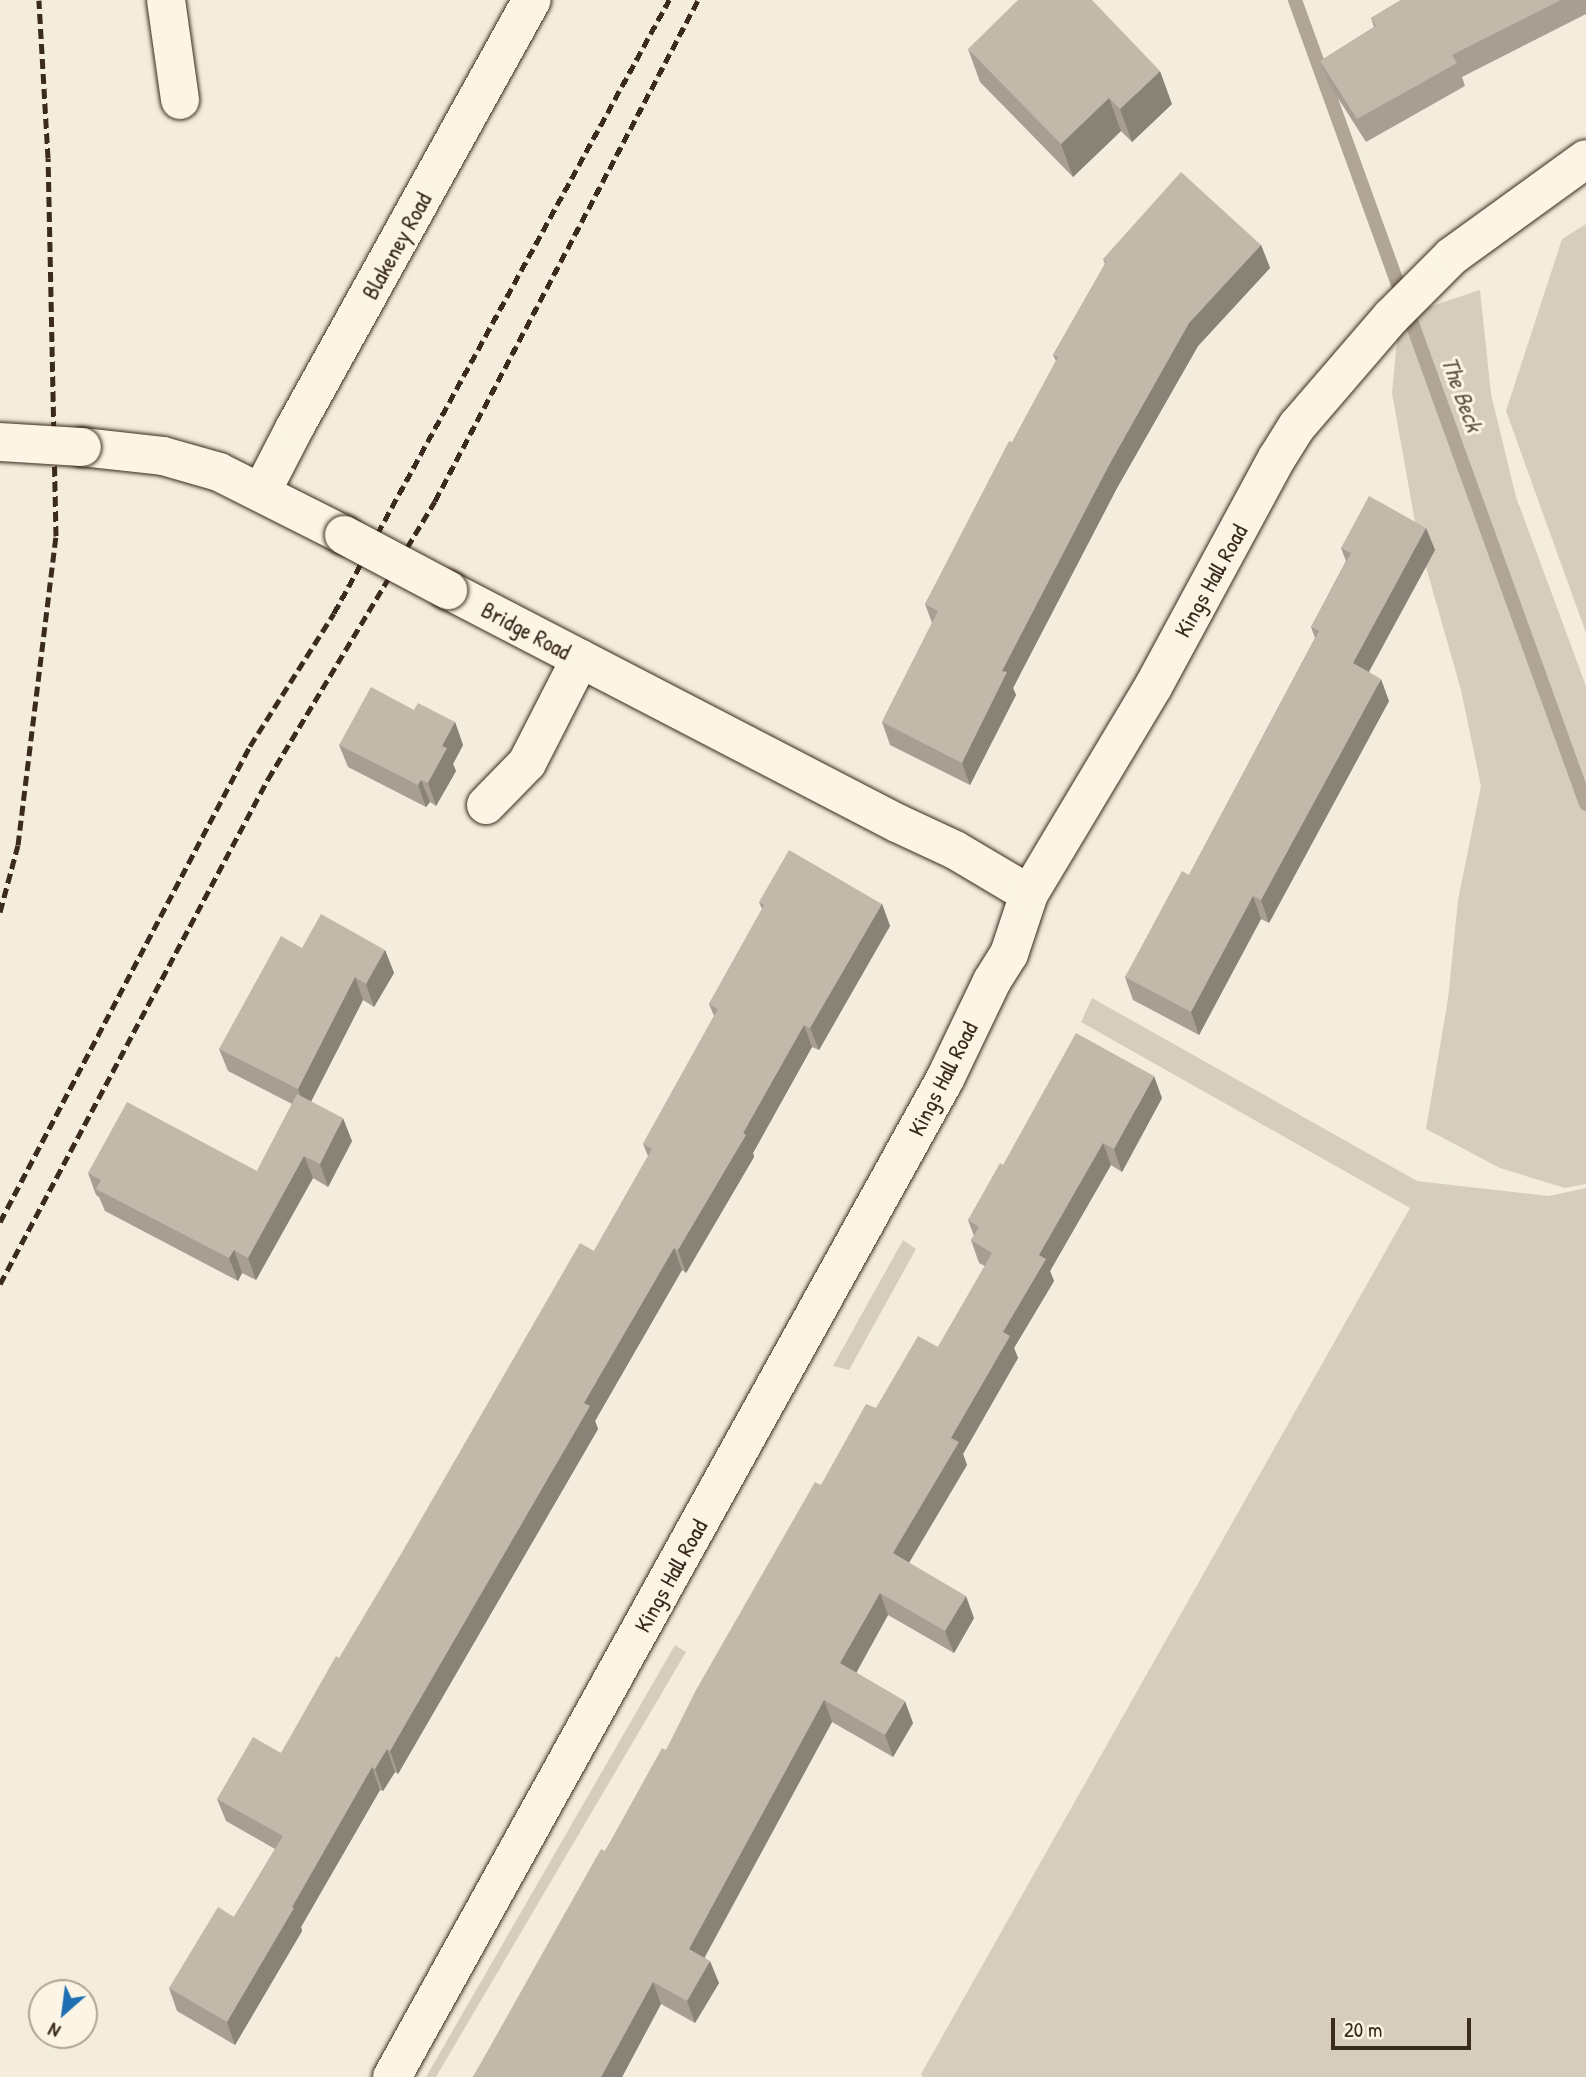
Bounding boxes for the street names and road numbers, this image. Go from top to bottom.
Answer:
street label: Blakeney Road [356,188,438,304]
street label: Kings Hall Road [1169,520,1253,642]
street label: Bridge Road [477,596,575,666]
street label: Kings Hall Road [902,1017,984,1141]
street label: Kings Hall Road [629,1515,713,1637]

